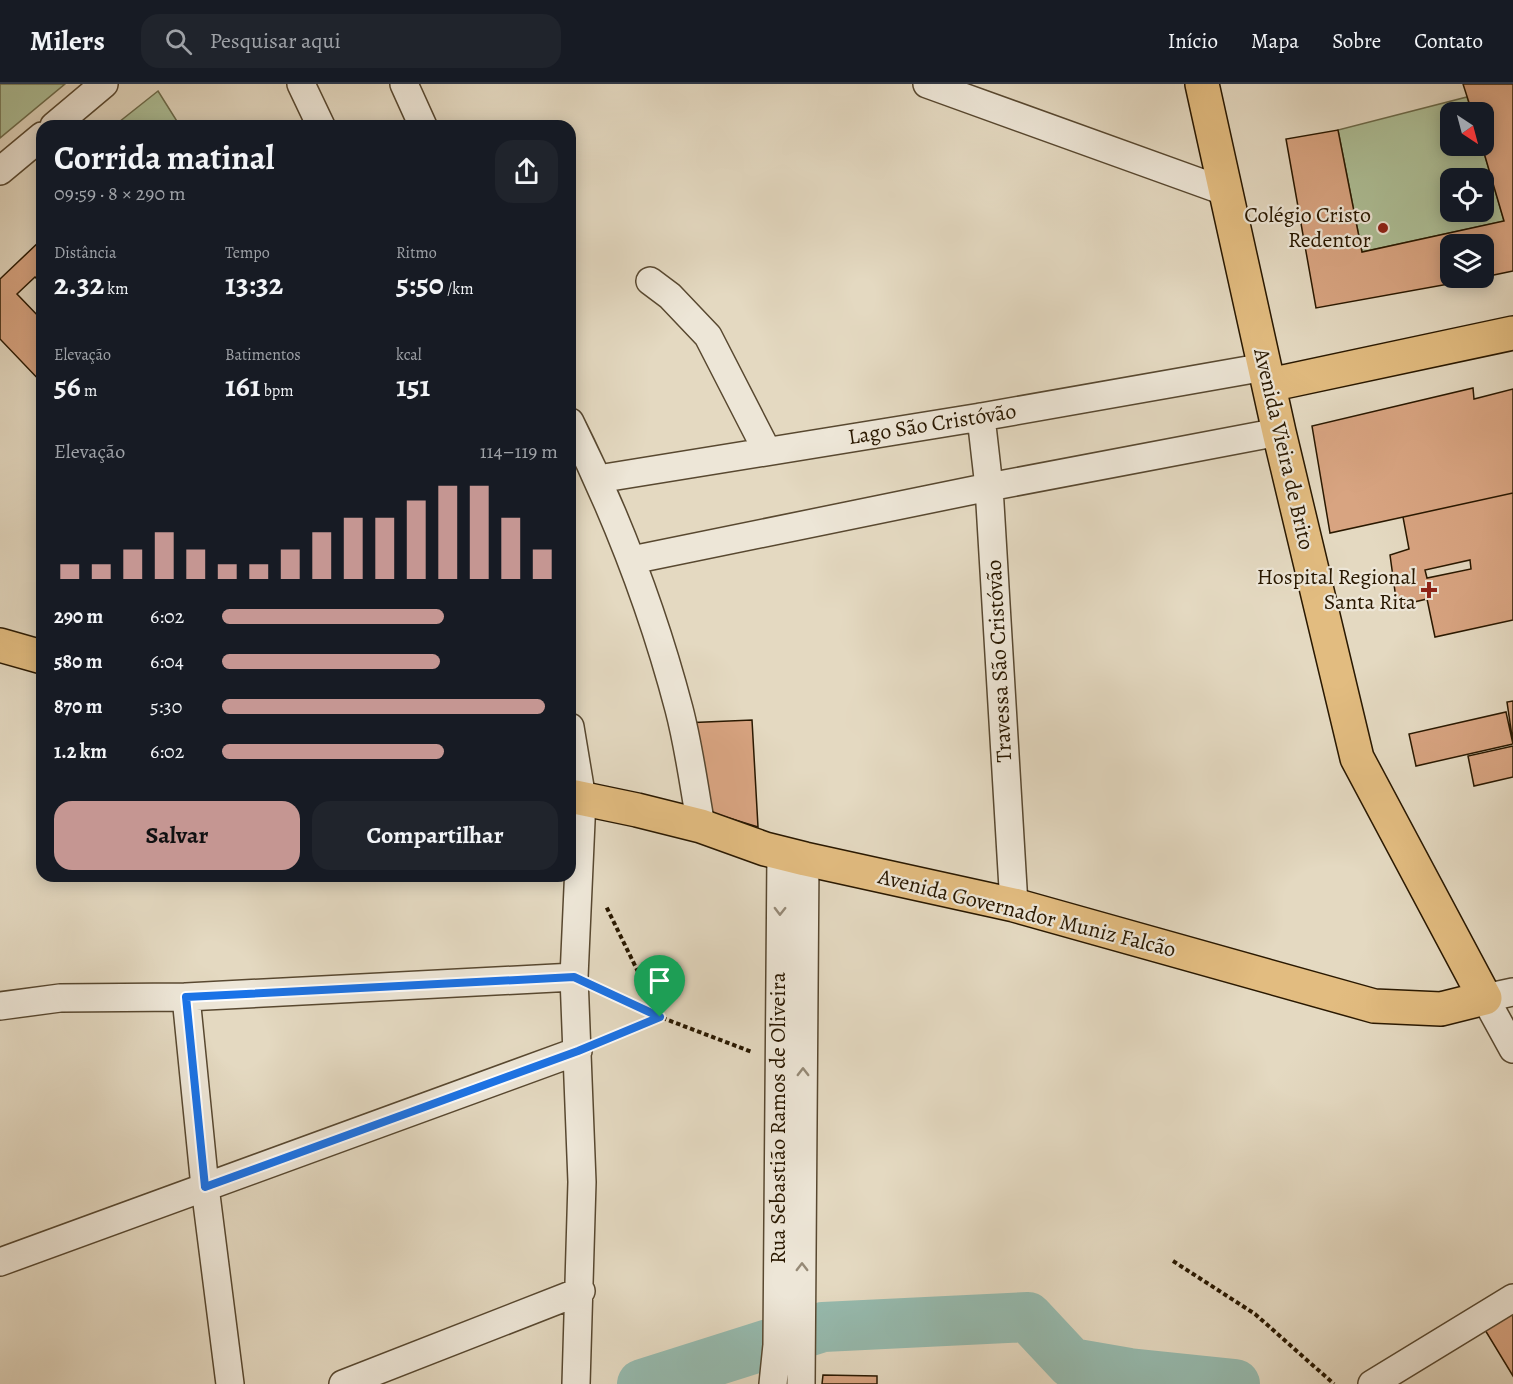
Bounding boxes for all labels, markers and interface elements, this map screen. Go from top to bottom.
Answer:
search box [141,14,561,68]
text: Milers [30,22,105,60]
icon: search [162,25,195,58]
text: Pesquisar aqui [210,26,341,56]
text: Início [1168,27,1218,55]
text: Mapa [1251,27,1299,55]
text: Sobre [1332,27,1381,55]
text: Contato [1414,27,1483,55]
north arrow [1440,102,1494,156]
map controls [1440,102,1494,288]
text: Corrida matinal [54,135,274,180]
button: share [495,140,558,203]
button: locate [1440,168,1494,222]
text: 09:59 · 8 × 290 m [54,180,186,207]
place label: Colégio Cristo Redentor [1244,200,1371,255]
marker: Colégio Cristo Redentor [1376,221,1390,235]
button: layers [1440,234,1494,288]
text: Distância [54,242,116,264]
text: Tempo [225,242,270,264]
text: Ritmo [396,242,437,264]
text: 2.32 [54,264,104,304]
text: 13:32 [225,264,283,304]
text: 5:50 [396,264,444,304]
text: km [104,278,129,300]
text: /km [444,278,474,300]
text: Elevação [54,344,111,366]
text: Batimentos [225,344,301,366]
text: kcal [396,344,422,366]
street label: Avenida Vieira de Brito [1246,344,1322,553]
text: 56 [54,366,81,406]
text: 161 [225,366,261,406]
text: 151 [396,366,430,406]
text: m [81,380,97,402]
text: bpm [261,380,294,402]
street label: Lago São Cristóvão [846,396,1018,452]
text: Elevação [54,438,125,465]
text: 114–119 m [480,438,558,465]
street label: Travessa São Cristóvão [979,559,1019,763]
place label: Hospital Regional Santa Rita [1257,562,1417,617]
marker: Hospital Regional Santa Rita [1420,581,1438,599]
text: 290 m [54,603,103,630]
text: 6:02 [150,603,184,630]
text: 580 m [54,648,102,675]
text: 6:04 [150,648,184,675]
text: 870 m [54,693,102,720]
text: 5:30 [150,693,182,720]
text: 1.2 km [54,738,107,765]
text: 6:02 [150,738,184,765]
button: Salvar [54,801,300,870]
button: Compartilhar [312,801,558,870]
street label: Avenida Governador Muniz Falcão [874,861,1179,965]
one-way arrow [774,907,787,916]
pin [634,955,685,1017]
icon: arrive [643,964,676,997]
street label: Rua Sebastião Ramos de Oliveira [763,971,793,1264]
one-way arrow [797,1067,809,1076]
one-way arrow [796,1262,808,1271]

